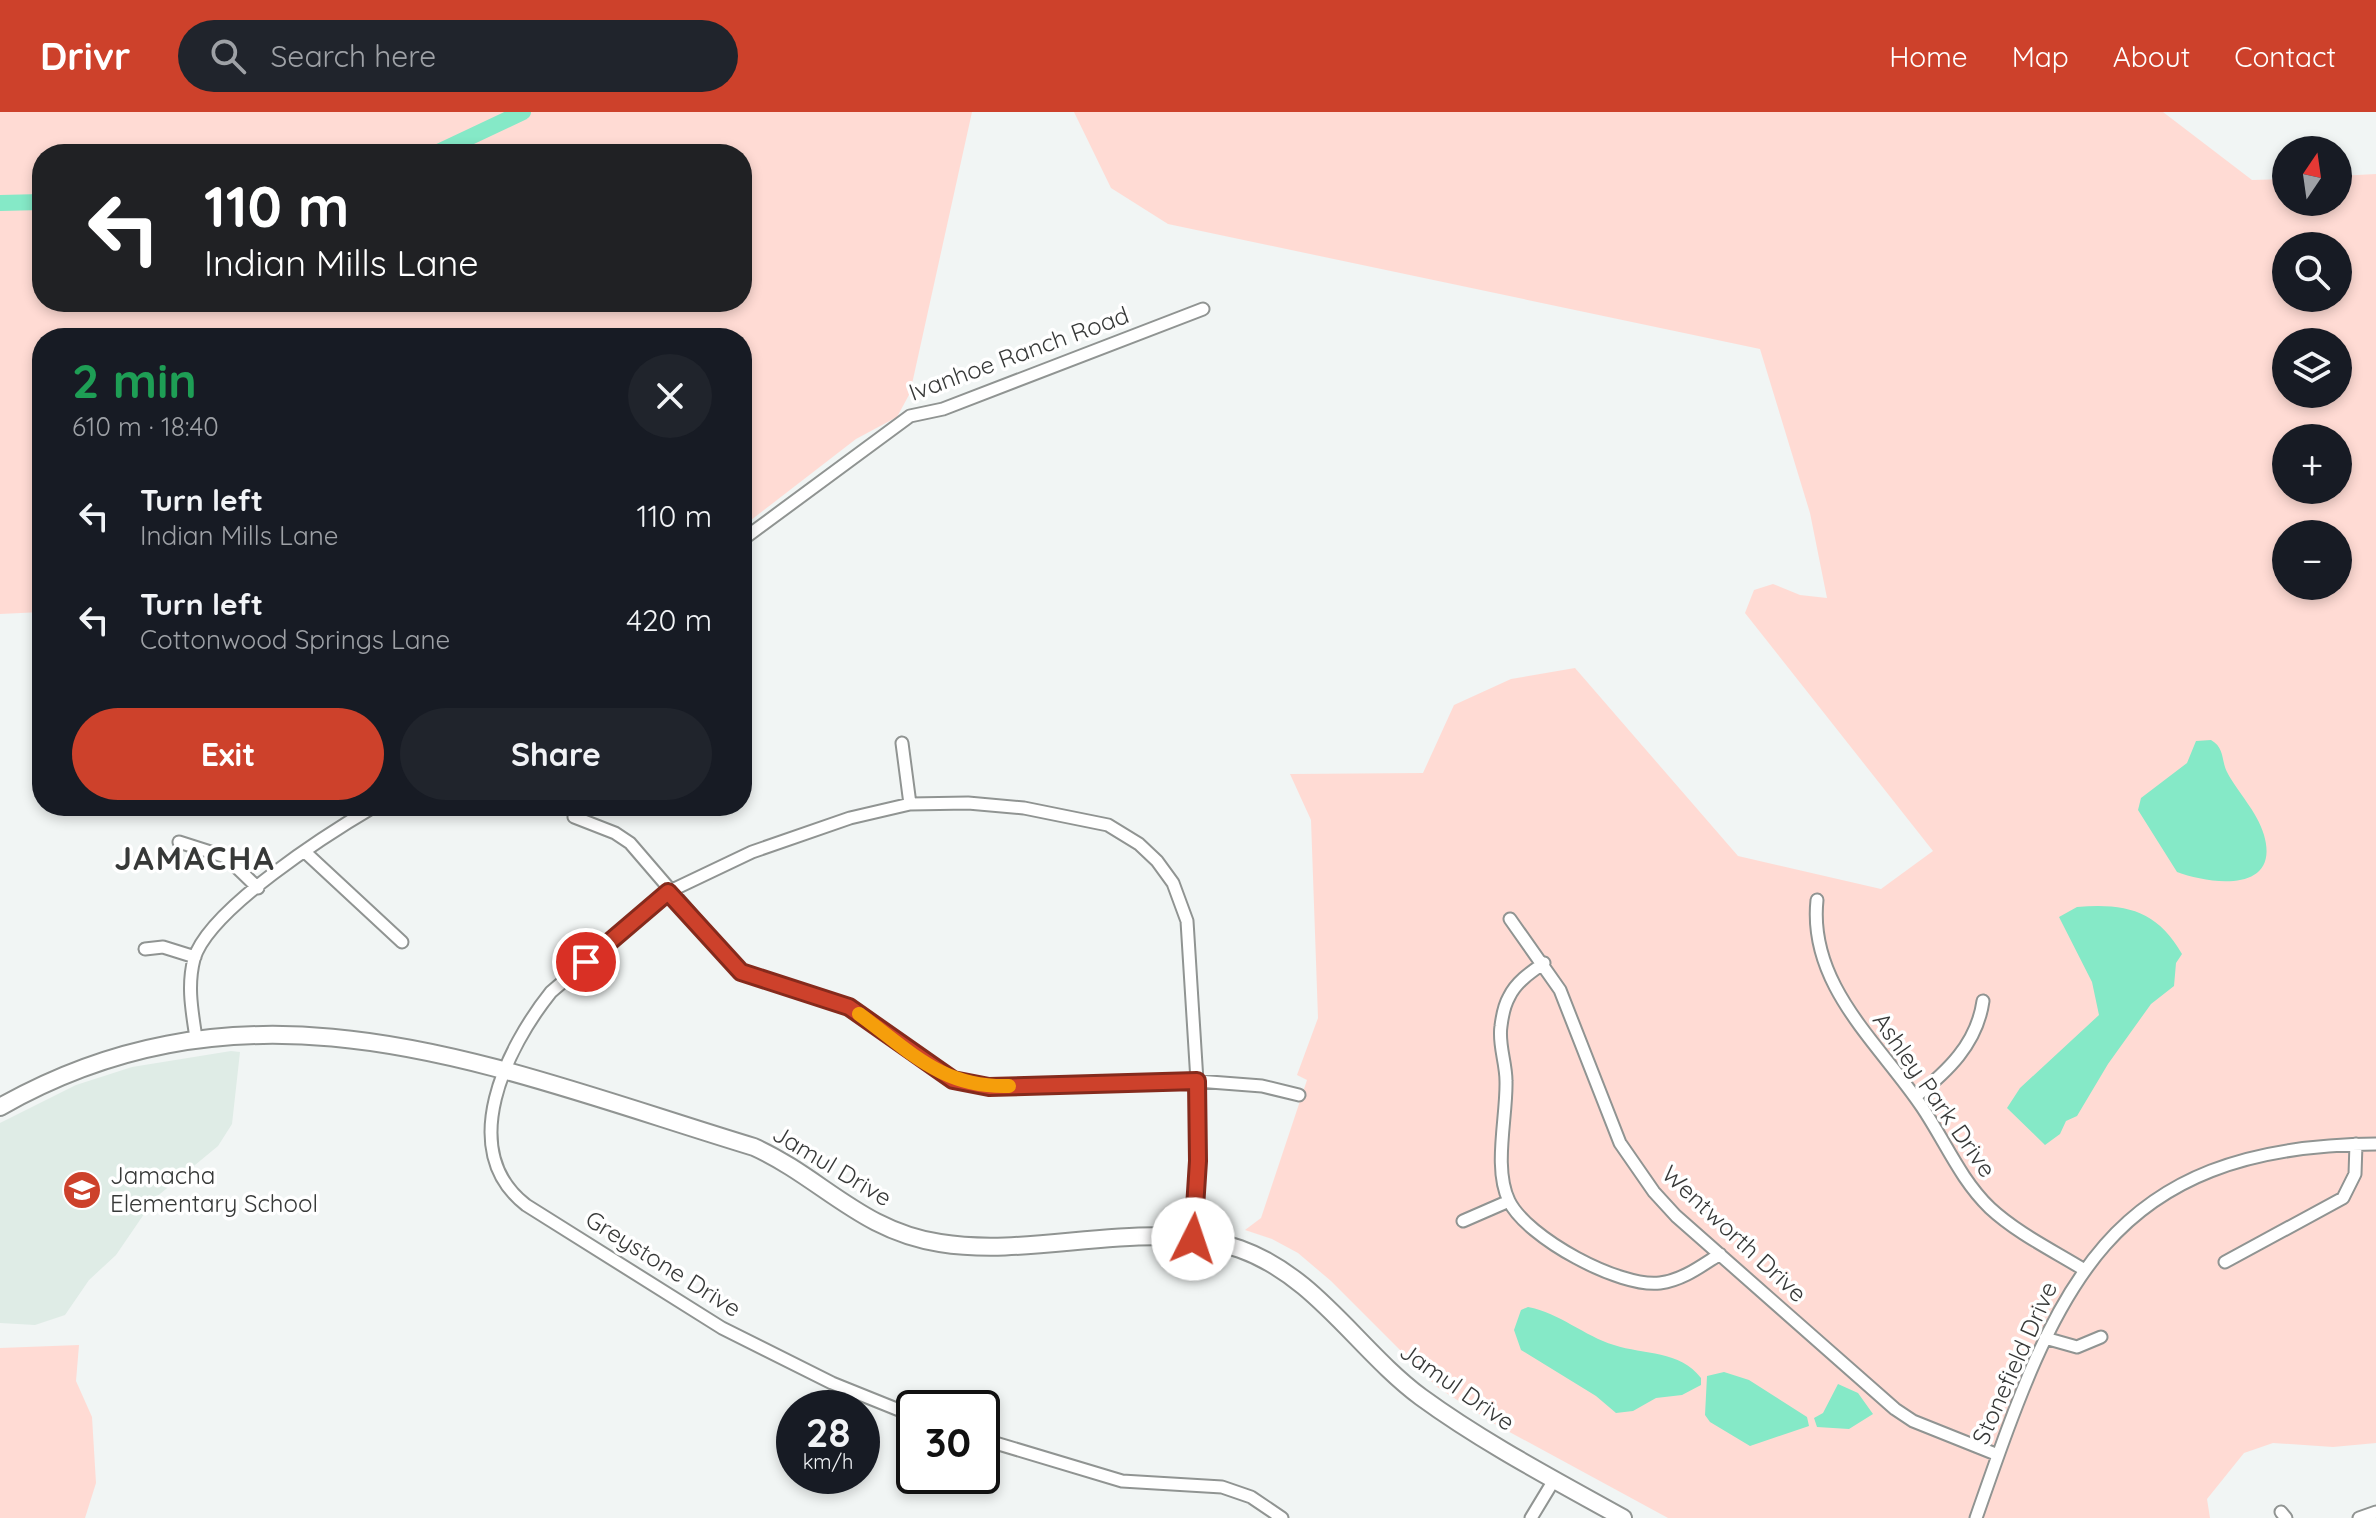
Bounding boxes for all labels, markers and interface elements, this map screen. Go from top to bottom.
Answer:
search box [178,20,738,92]
text: Drivr [40,32,130,80]
icon: search [206,34,250,78]
text: Search here [270,37,436,75]
text: Home [1889,39,1968,74]
text: Map [2012,39,2069,74]
text: About [2113,39,2190,74]
text: Contact [2234,39,2336,74]
north arrow [2272,136,2352,216]
map controls [2272,136,2352,600]
text: 110 m [204,171,349,241]
icon: left [72,176,176,280]
button: search [2272,232,2352,312]
text: Indian Mills Lane [204,240,479,285]
street label: Ivanhoe Ranch Road [904,299,1133,407]
button: layers [2272,328,2352,408]
text: 2 min [72,350,197,410]
button: close [628,354,712,438]
text: 610 m · 18:40 [72,410,219,443]
button: + [2272,424,2352,504]
text: Turn left [140,481,263,519]
icon: left [72,494,116,538]
text: 110 m [636,497,712,535]
text: Indian Mills Lane [140,519,338,552]
button: − [2272,520,2352,600]
text: Turn left [140,585,263,623]
icon: left [72,598,116,642]
text: 420 m [626,601,712,639]
text: Cottonwood Springs Lane [140,623,450,656]
button: Exit [72,708,384,800]
button: Share [400,708,712,800]
district label: JAMACHA [114,838,276,878]
pin [552,928,620,996]
icon: arrive [564,940,608,984]
street label: Ashley Park Drive [1867,1006,2003,1183]
street label: Jamul Drive [768,1118,898,1212]
street label: Wentworth Drive [1656,1158,1813,1308]
place label: Jamacha Elementary School [110,1160,318,1218]
school or university icon: Jamacha Elementary School [61,1169,103,1211]
position arrow [1151,1197,1235,1281]
street label: Greystone Drive [580,1203,747,1323]
street label: Stonefield Drive [1965,1277,2063,1449]
street label: Jamul Drive [1394,1336,1521,1437]
speed limit sign: 30 [896,1390,1000,1494]
text: 28 [806,1407,850,1457]
text: km/h [803,1449,853,1474]

